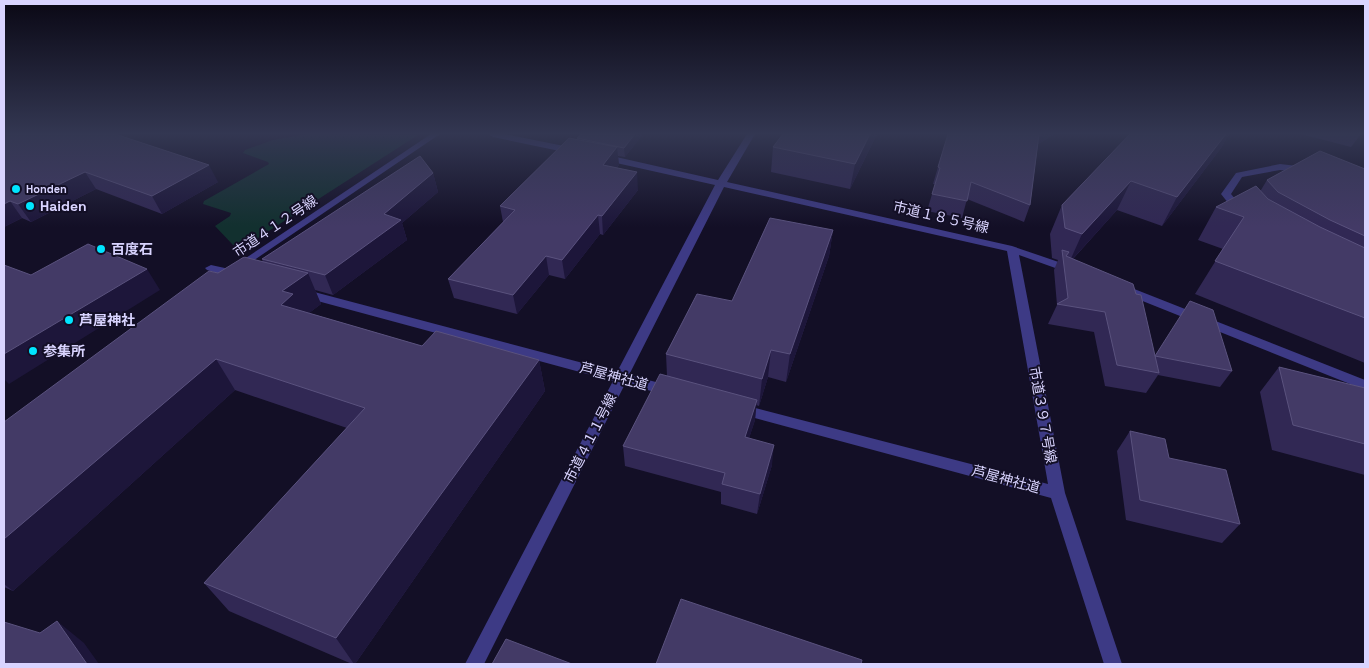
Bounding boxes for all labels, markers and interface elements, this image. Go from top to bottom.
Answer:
place label: Honden [26,182,67,196]
marker: Honden [10,183,22,195]
street label: 市道４１２号線 [229,191,321,261]
place label: Haiden [40,197,87,215]
street label: 市道１８５号線 [891,197,991,237]
marker: Haiden [24,200,36,212]
place label: 百度石 [111,240,153,258]
marker: 百度石 [95,243,107,255]
place label: 芦屋神社 [79,311,135,329]
marker: 芦屋神社 [63,314,75,326]
place label: 参集所 [43,342,85,360]
marker: 参集所 [27,345,39,357]
street label: 芦屋神社道 [578,358,650,394]
street label: 市道３９７号線 [1026,365,1060,465]
street label: 市道４１１号線 [560,390,620,486]
street label: 芦屋神社道 [970,461,1042,497]

